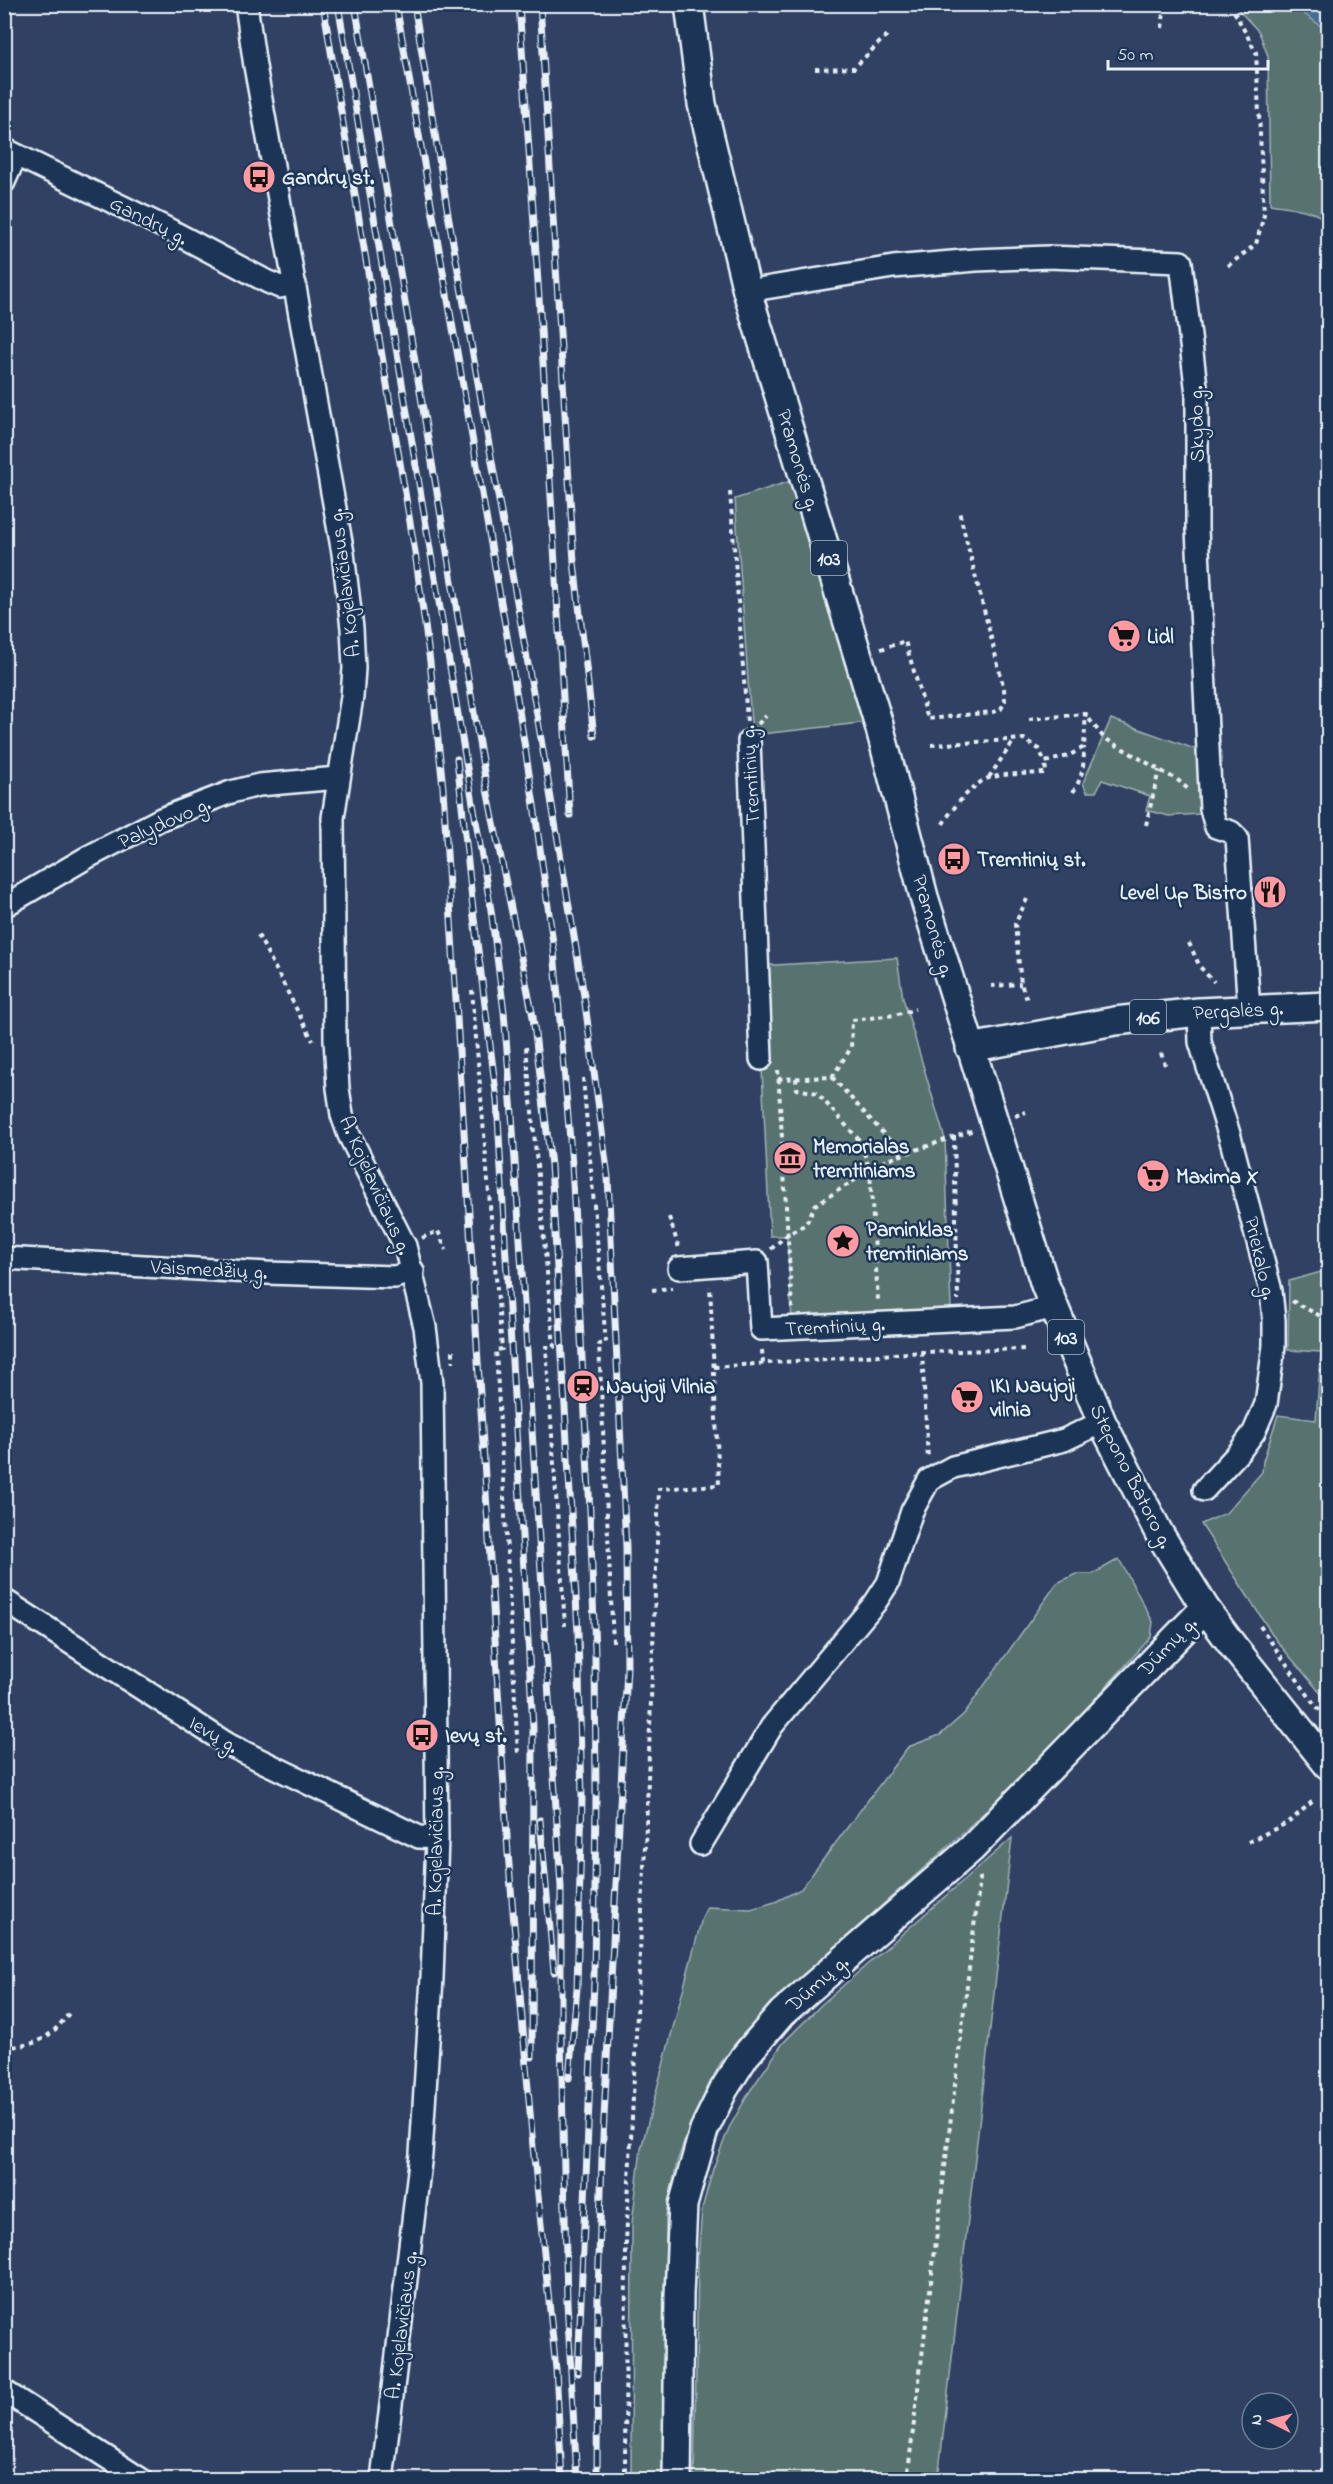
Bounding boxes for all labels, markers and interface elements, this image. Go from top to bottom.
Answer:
scale bar [1108,33,1268,71]
text: 50 m [1117,43,1154,69]
bus stop icon: Gandrų st. [241,159,277,195]
place label: Gandrų st. [282,164,375,194]
street label: Gandrų g. [103,189,192,256]
street label: Skydo g. [1182,385,1216,463]
street label: Pramonės g. [765,406,827,516]
street label: A. Kojelavičiaus g. [322,506,372,659]
road number: 103 [811,541,847,575]
supermarket icon: Lidl [1106,618,1142,654]
place label: Lidl [1147,623,1174,653]
street label: Tremtinių g. [734,724,772,826]
street label: Palydovo g. [114,790,217,859]
bus stop icon: Tremtinių st. [936,841,972,877]
place label: Tremtinių st. [977,846,1086,876]
street label: Pramonės g. [901,872,961,982]
restaurant icon: Level Up Bistro [1252,874,1288,910]
place label: Level Up Bistro [1120,879,1247,909]
street label: Pergalės g. [1192,995,1284,1031]
road number: 106 [1130,1000,1166,1034]
street label: A. Kojelavičiaus g. [328,1111,418,1261]
place label: Memorialas tremtiniams [812,1133,916,1187]
museum icon: Memorialas tremtiniams [772,1140,808,1176]
supermarket icon: Maxima X [1135,1158,1171,1194]
place label: Maxima X [1176,1163,1259,1193]
street label: Priekalo g. [1233,1214,1283,1303]
place label: Paminklas tremtiniams [865,1216,969,1270]
place icon: Paminklas tremtiniams [825,1223,861,1259]
street label: Vaismedžių g. [149,1253,268,1291]
street label: Tremtinių g. [784,1310,886,1348]
road number: 103 [1048,1320,1084,1354]
station icon: Naujoji Vilnia [565,1368,601,1404]
place label: IKI Naujoji vilnia [989,1372,1076,1426]
place label: Naujoji Vilnia [606,1373,715,1403]
supermarket icon: IKI Naujoji vilnia [949,1379,985,1415]
street label: Stepono Batoro g. [1079,1399,1180,1555]
street label: Dūmų g. [1131,1610,1207,1687]
street label: Ievų g. [181,1709,244,1764]
bus stop icon: Ievų st. [404,1717,440,1753]
place label: Ievų st. [445,1722,507,1752]
street label: A. Kojelavičiaus g. [421,1766,455,1916]
street label: Dūmų g. [780,1949,858,2022]
street label: A. Kojelavičiaus g. [379,2249,429,2402]
north arrow [1240,2391,1300,2451]
text: N [1245,2413,1270,2426]

